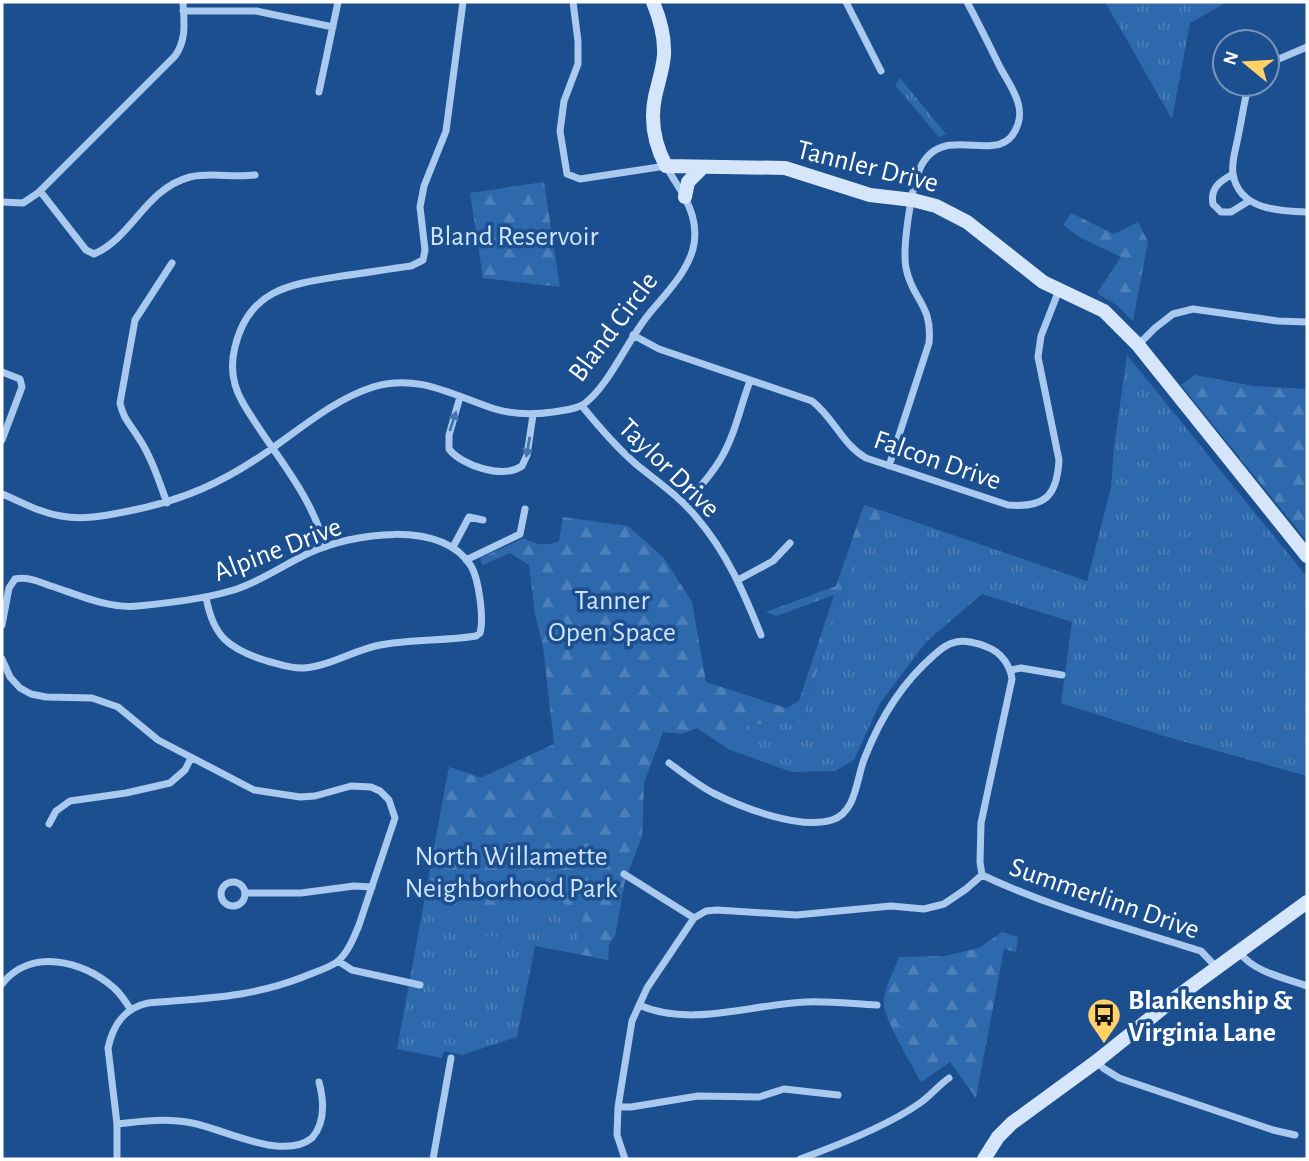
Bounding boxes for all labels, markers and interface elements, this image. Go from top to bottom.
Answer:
north arrow [1211,28,1281,98]
text: N [1220,49,1242,67]
street label: Tannler Drive [794,136,941,198]
park label: Bland Reservoir [429,223,599,251]
street label: Bland Circle [564,267,664,387]
one-way arrow [448,411,459,432]
street label: Taylor Drive [613,414,725,523]
street label: Falcon Drive [870,426,1005,496]
one-way arrow [522,436,533,458]
street label: Alpine Drive [210,513,345,587]
park label: Tanner Open Space [548,587,676,647]
park label: North Willamette Neighborhood Park [405,843,618,903]
street label: Summerlinn Drive [1006,853,1203,945]
place label: Blankenship & Virginia Lane [1128,987,1293,1047]
bus stop icon: Blankenship & Virginia Lane [1085,996,1123,1045]

